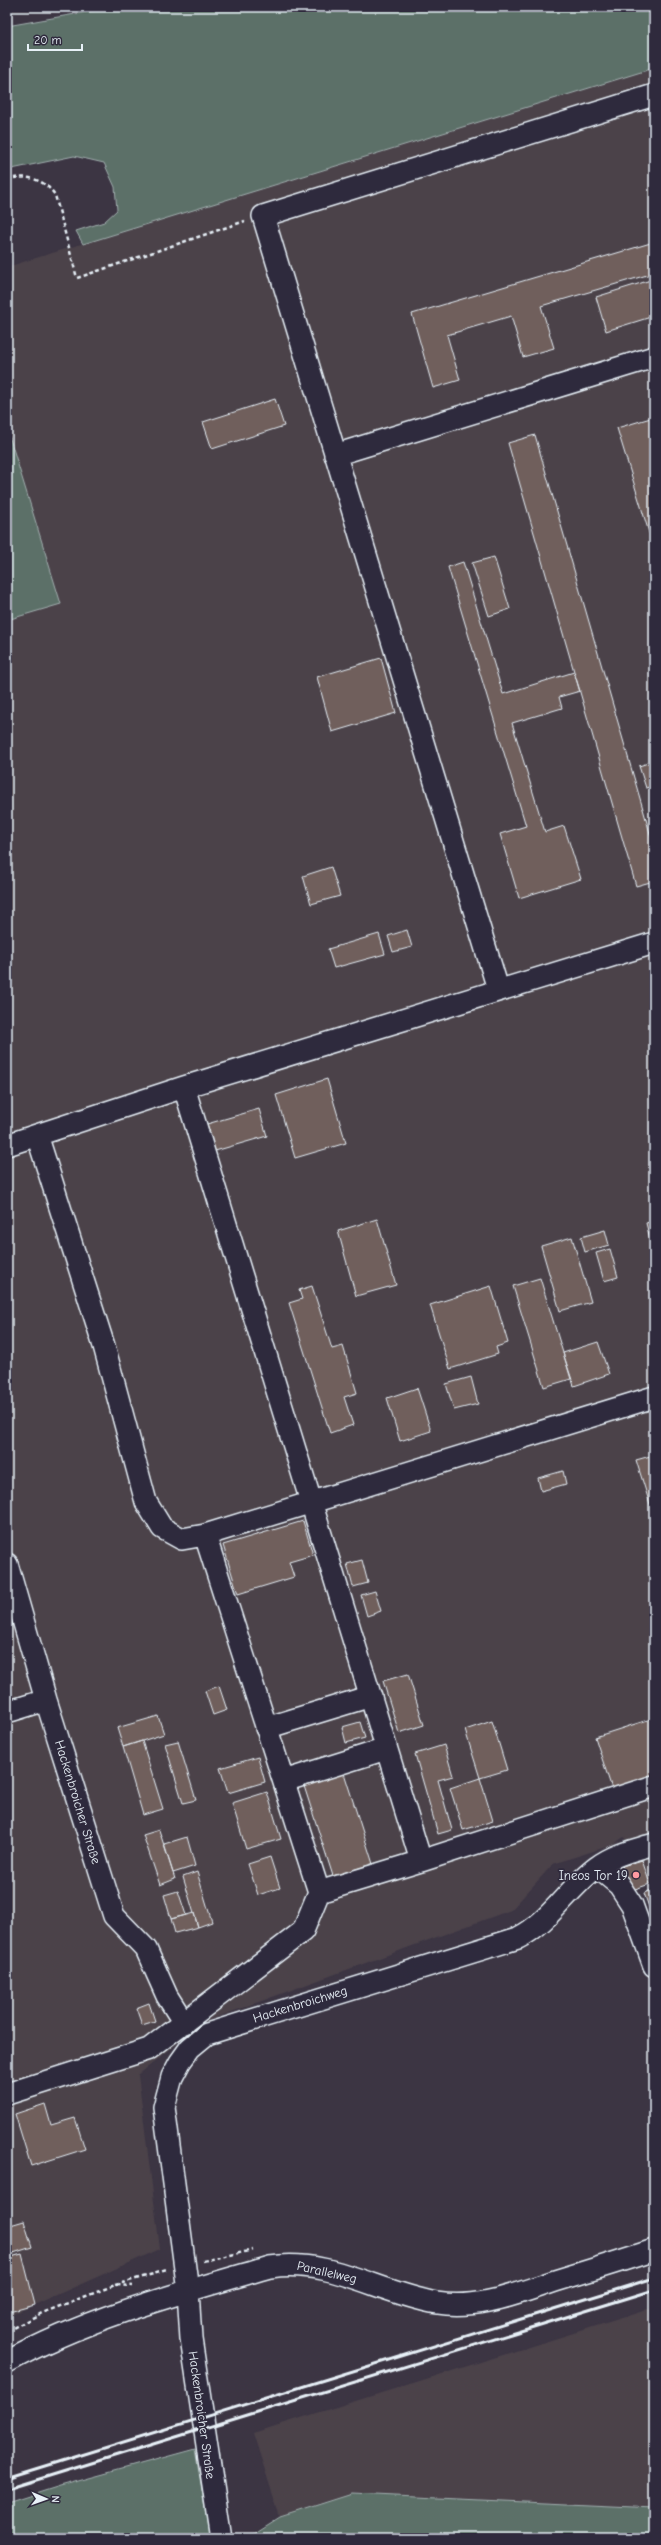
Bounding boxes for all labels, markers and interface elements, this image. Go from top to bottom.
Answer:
scale bar [28,26,82,52]
text: 20 m [34,33,62,47]
street label: Hackenbroicher Straße [52,1738,104,1866]
place label: Ineos Tor 19 [559,1868,628,1883]
marker: Ineos Tor 19 [631,1870,641,1880]
street label: Hackenbroichweg [251,1983,349,2025]
street label: Parallelweg [296,2258,358,2286]
street label: Hackenbroicher Straße [186,2350,218,2480]
north arrow [26,2479,66,2519]
text: N [49,2496,62,2503]

